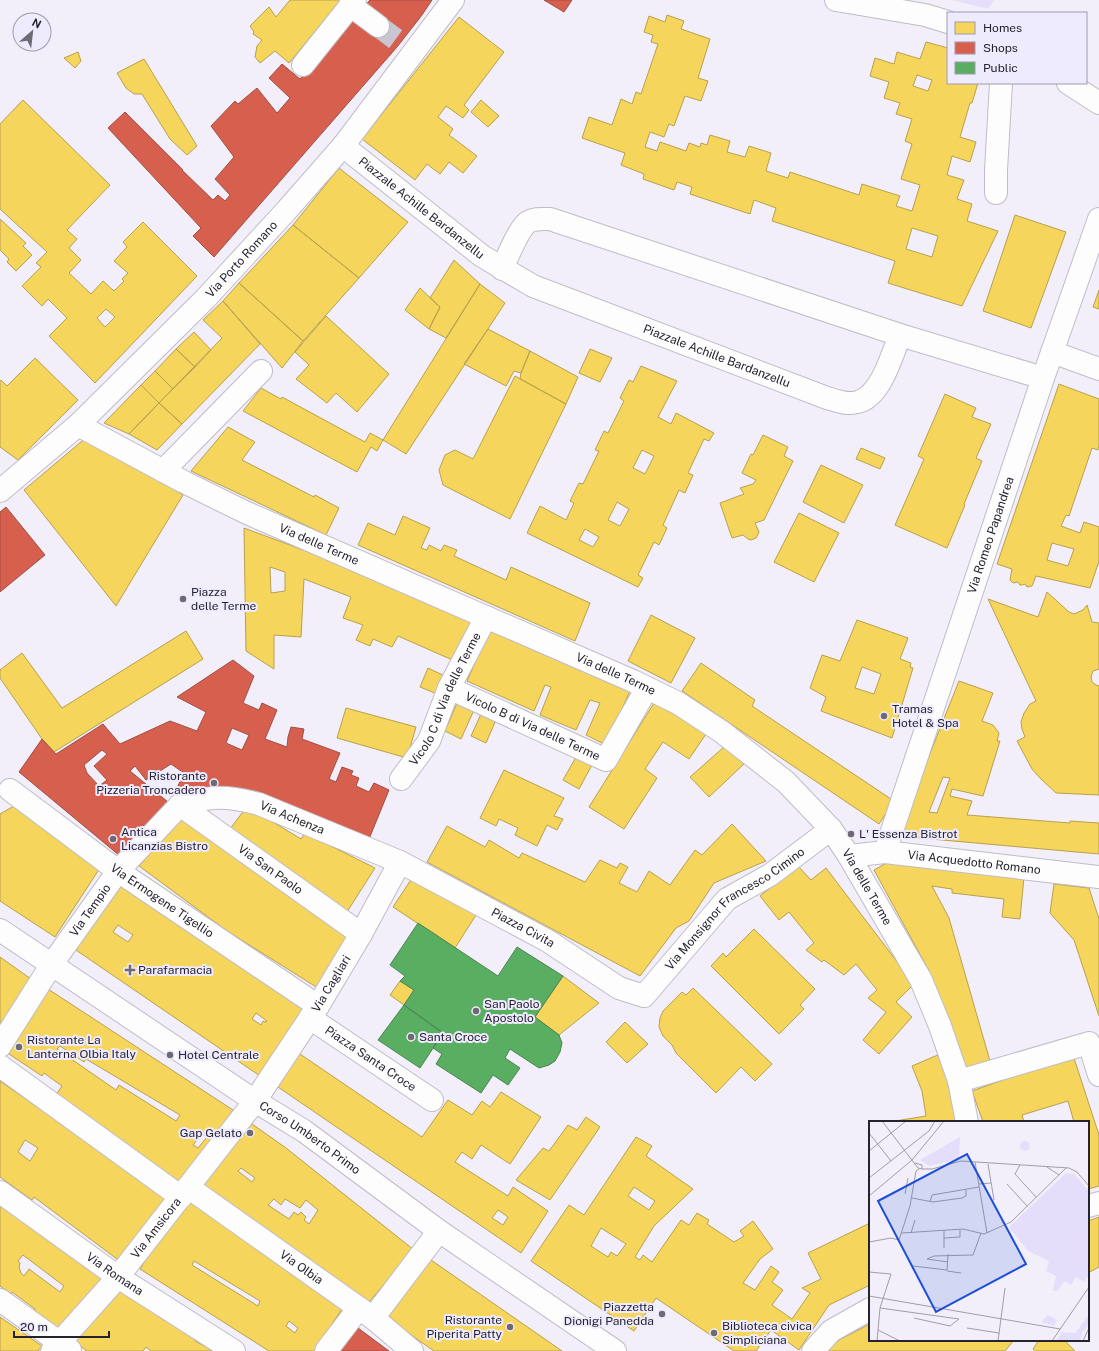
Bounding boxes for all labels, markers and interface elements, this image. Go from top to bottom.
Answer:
north arrow [12,12,52,52]
legend [947,12,1087,84]
text: N [30,16,43,30]
text: Homes [983,21,1022,35]
text: Shops [983,41,1018,55]
text: Public [983,61,1018,75]
street label: Piazzale Achille Bardanzellu [356,154,487,262]
street label: Via Porto Romano [203,218,280,301]
street label: Piazzale Achille Bardanzellu [641,322,792,390]
street label: Via Romeo Papandrea [965,475,1017,595]
street label: Via delle Terme [277,521,361,568]
place label: Piazza delle Terme [191,585,257,613]
marker: Piazza delle Terme [178,594,188,604]
street label: Vicolo C di Via delle Terme [406,630,484,768]
street label: Via delle Terme [574,650,658,698]
street label: Vicolo B di Via delle Terme [463,689,603,763]
place label: Tramas Hotel & Spa [892,702,959,730]
marker: Tramas Hotel & Spa [879,711,889,721]
place label: Ristorante Pizzeria Troncadero [96,769,206,797]
marker: Ristorante Pizzeria Troncadero [209,778,219,788]
street label: Via Achenza [258,798,327,837]
place label: Antica Licanzias Bistro [121,825,208,853]
place label: L' Essenza Bistrot [859,827,958,841]
marker: L' Essenza Bistrot [846,829,856,839]
marker: Antica Licanzias Bistro [108,834,118,844]
street label: Via San Paolo [235,842,306,897]
street label: Via Monsignor Francesco Cimino [662,844,807,973]
street label: Via delle Terme [839,846,895,928]
street label: Via Acquedotto Romano [907,848,1042,877]
street label: Via Ermogene Tigellio [108,861,216,941]
street label: Via Tempio [67,881,114,939]
street label: Piazza Civita [489,905,557,951]
street label: Via Cagliari [309,953,354,1015]
place label: Parafarmacia [138,963,212,977]
marker: Parafarmacia [125,965,135,975]
place label: San Paolo Apostolo [484,997,540,1025]
marker: San Paolo Apostolo [471,1006,481,1016]
street label: Piazza Santa Croce [322,1023,419,1094]
place label: Santa Croce [419,1030,488,1044]
marker: Santa Croce [406,1032,416,1042]
place label: Ristorante La Lanterna Olbia Italy [27,1033,136,1061]
marker: Ristorante La Lanterna Olbia Italy [14,1042,24,1052]
place label: Hotel Centrale [178,1048,259,1062]
marker: Hotel Centrale [165,1050,175,1060]
street label: Corso Umberto Primo [257,1098,363,1177]
inset map [869,1121,1089,1341]
place label: Gap Gelato [180,1126,242,1140]
marker: Gap Gelato [245,1128,255,1138]
street label: Via Amsicora [128,1195,184,1261]
street label: Via Olbia [277,1247,326,1287]
street label: Via Romana [84,1249,146,1298]
place label: Piazzetta Dionigi Panedda [564,1300,654,1328]
marker: Piazzetta Dionigi Panedda [657,1309,667,1319]
scale bar [14,1313,109,1339]
place label: Ristorante Piperita Patty [426,1313,503,1341]
place label: Biblioteca civica Simpliciana [722,1319,812,1347]
text: 20 m [20,1320,48,1334]
marker: Ristorante Piperita Patty [505,1322,515,1332]
marker: Biblioteca civica Simpliciana [709,1328,719,1338]

